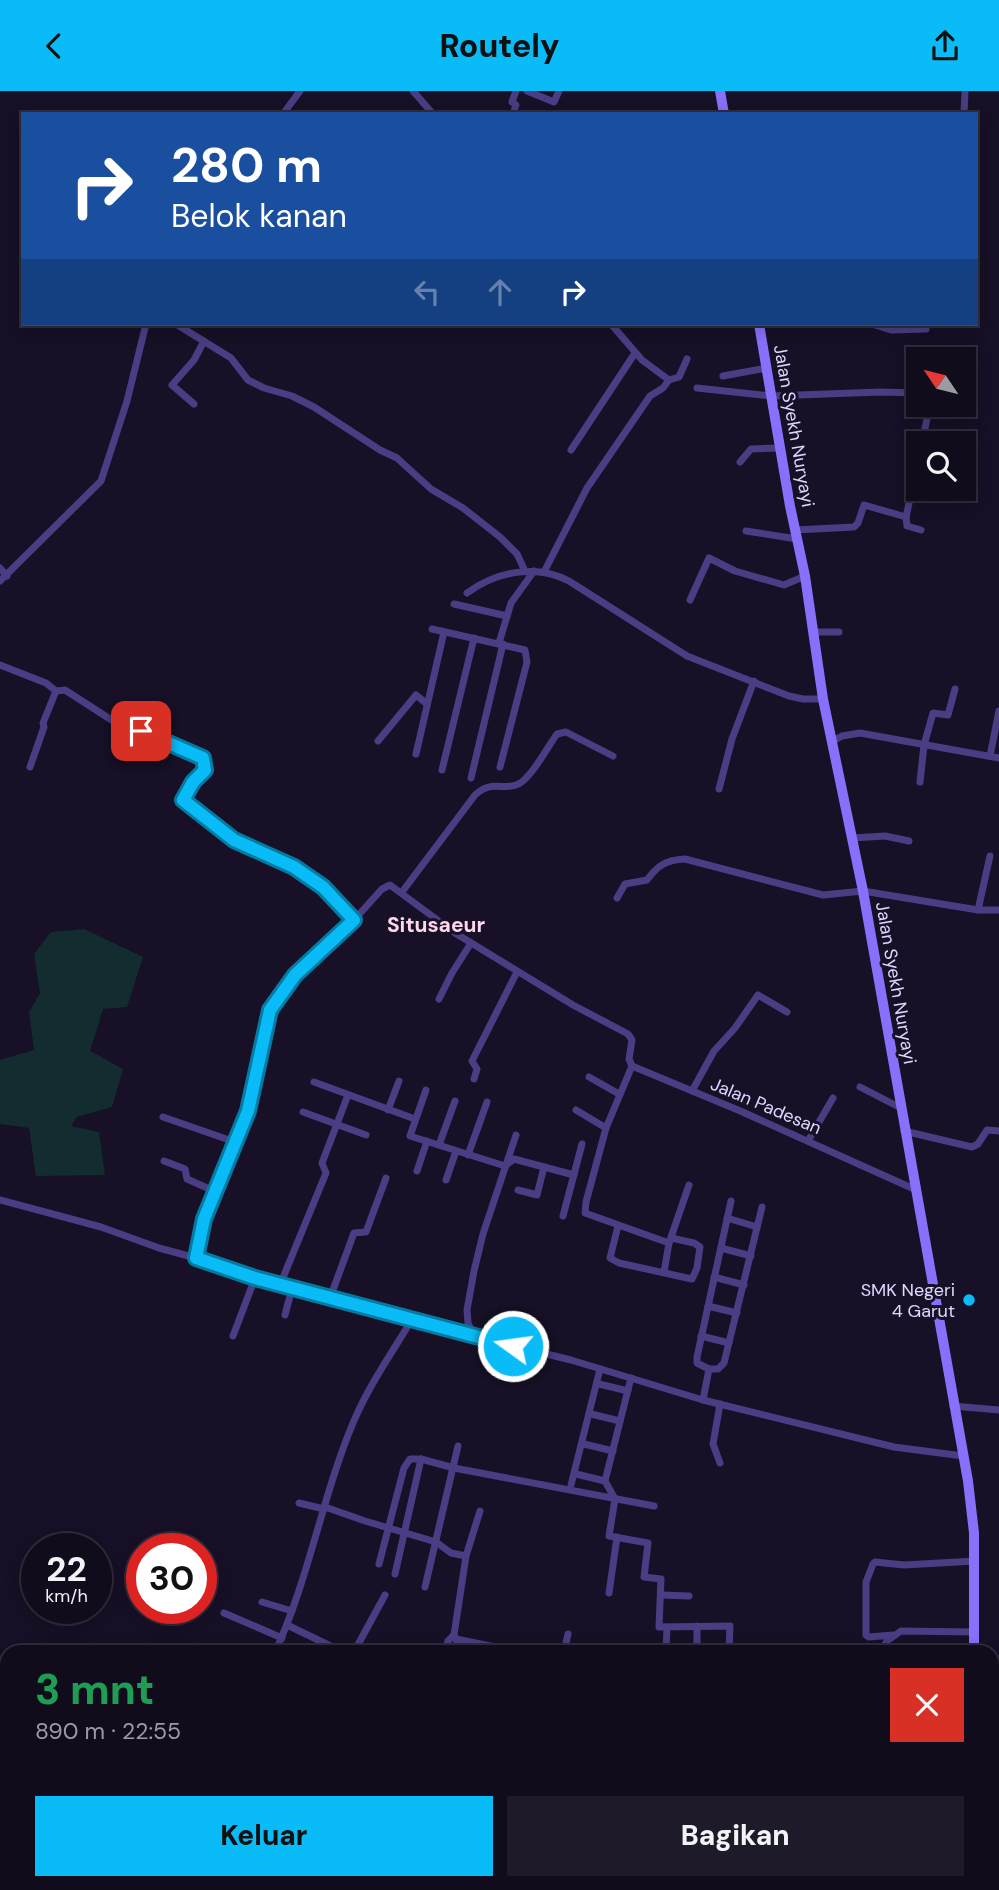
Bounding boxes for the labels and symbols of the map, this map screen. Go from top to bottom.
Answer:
street label: Jalan Syekh Nuryayi [768,343,820,509]
north arrow [906,347,976,417]
pin [111,701,171,761]
street label: Jalan Syekh Nuryayi [870,900,922,1066]
district label: Situsaeur [387,911,485,939]
street label: Jalan Padesan [707,1072,825,1140]
place label: SMK Negeri 4 Garut [861,1278,955,1323]
marker: SMK Negeri 4 Garut [961,1292,977,1308]
position arrow [476,1309,550,1383]
speed limit sign: 30 [126,1533,217,1624]

